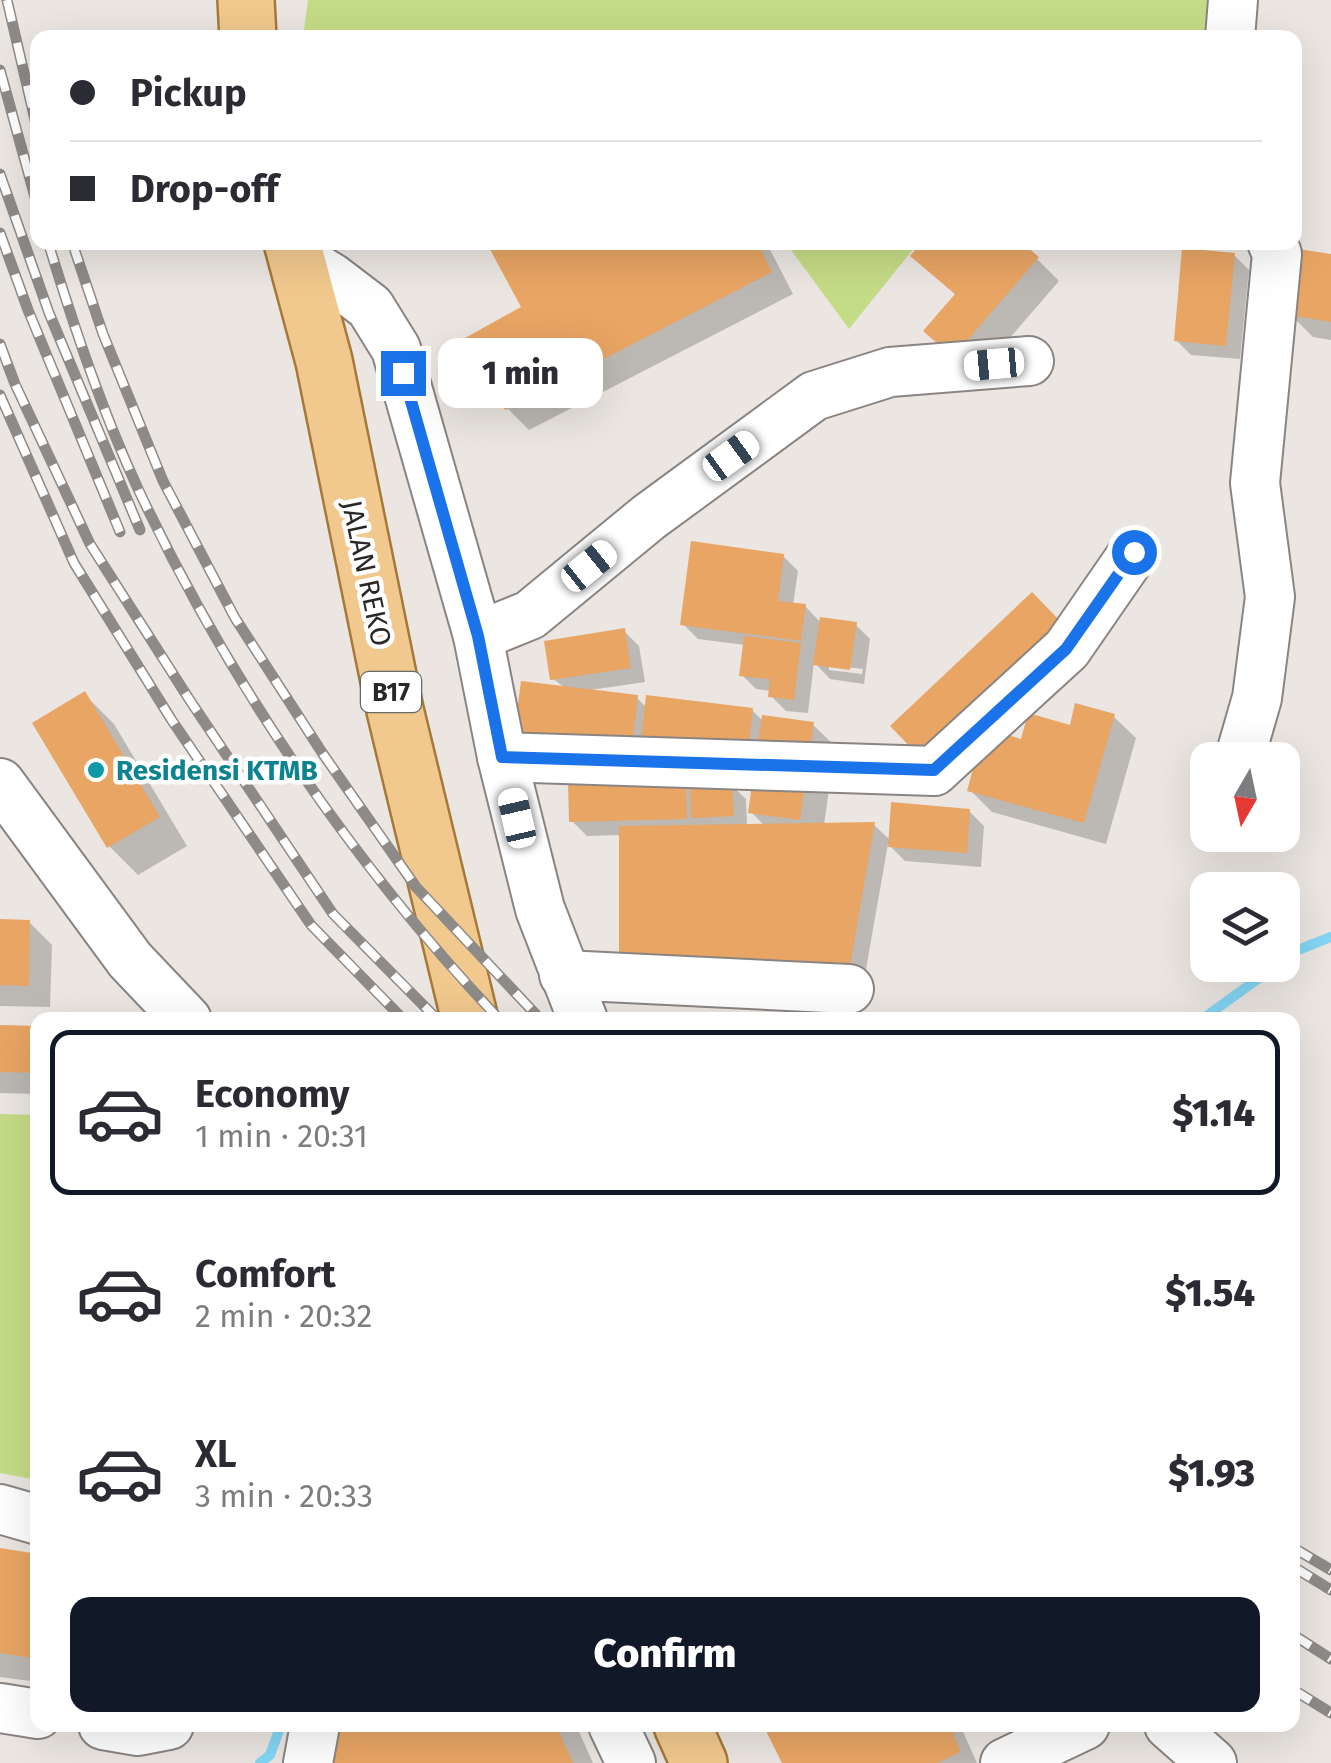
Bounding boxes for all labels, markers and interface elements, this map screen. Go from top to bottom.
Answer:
text: Pickup [130,70,247,116]
text: Drop-off [130,166,278,212]
callout: 1 min [438,338,603,408]
car [963,346,1025,382]
route end [381,351,426,396]
text: 1 min [482,354,559,392]
car [698,426,764,486]
street label: JALAN REKO [335,497,398,649]
route start [1112,530,1157,575]
car [556,535,622,597]
road number: B17 [361,672,421,712]
north arrow [1190,742,1300,852]
map controls [1190,742,1300,982]
place label: Residensi KTMB [116,754,318,787]
marker: Residensi KTMB [85,759,107,781]
car [496,785,538,851]
button: layers [1190,872,1300,982]
icon: car [75,1068,165,1158]
text: Economy [195,1071,350,1117]
text: $1.14 [1172,1090,1255,1136]
text: 1 min · 20:31 [195,1117,368,1155]
icon: car [75,1248,165,1338]
text: Comfort [195,1251,336,1297]
text: $1.54 [1165,1270,1255,1316]
text: 2 min · 20:32 [195,1297,372,1335]
icon: car [75,1428,165,1518]
text: XL [195,1431,237,1477]
text: $1.93 [1168,1450,1255,1496]
text: 3 min · 20:33 [195,1477,373,1515]
button: Confirm [70,1597,1260,1712]

